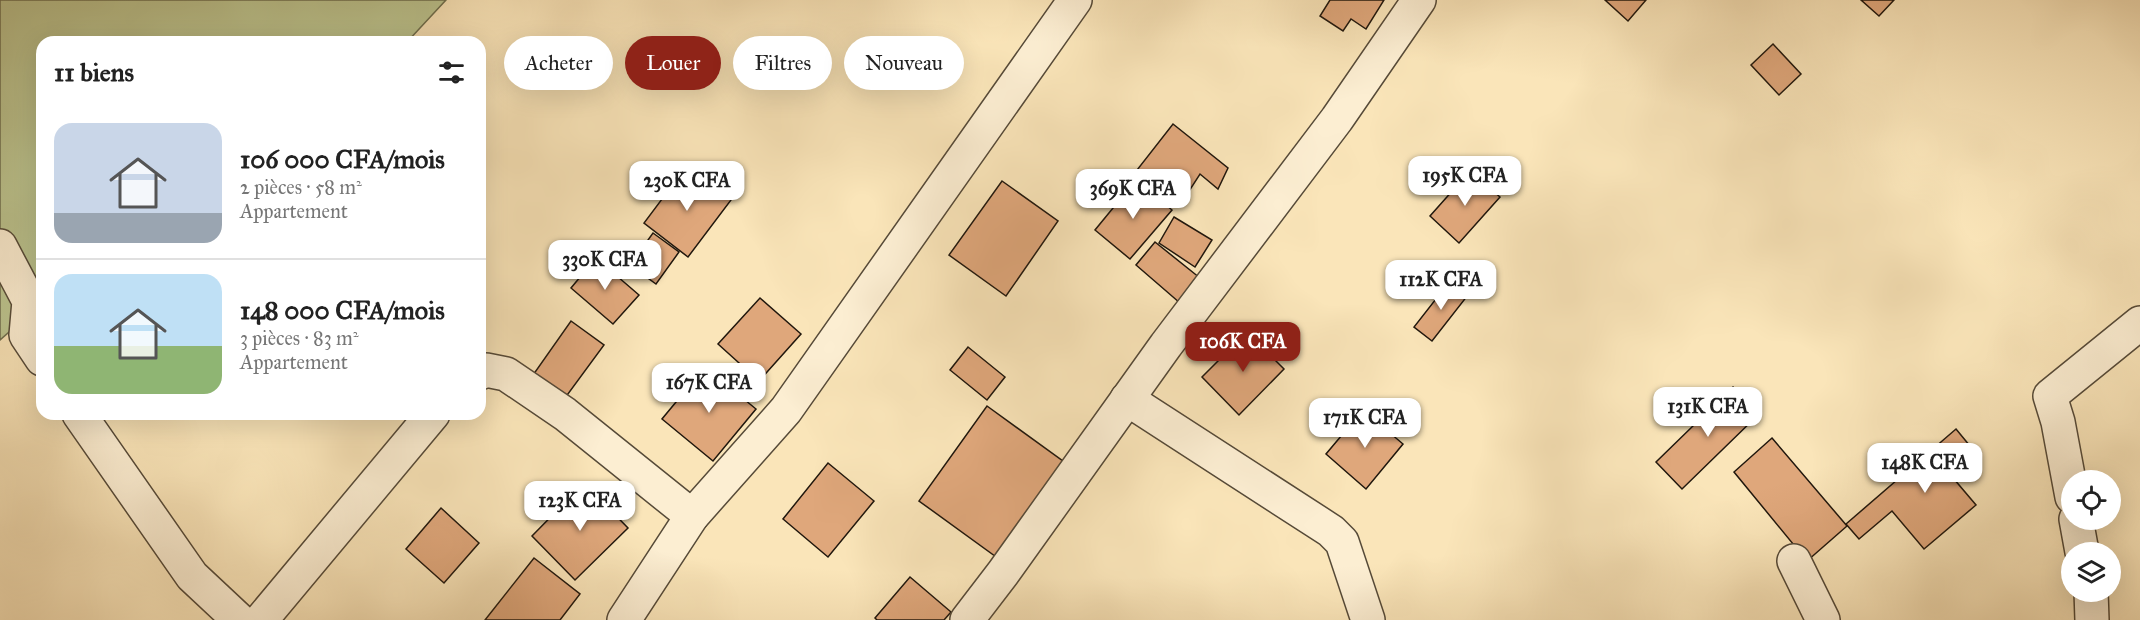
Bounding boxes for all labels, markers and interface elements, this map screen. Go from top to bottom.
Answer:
chip: Acheter [504,36,613,90]
chip: Louer [625,36,721,90]
chip: Filtres [733,36,832,90]
chip: Nouveau [844,36,964,90]
text: 11 biens [54,56,134,88]
icon: filters [435,56,468,89]
text: 106 000 CFA/mois [240,143,445,175]
icon: home [102,147,174,219]
pin: 195K CFA [1403,156,1527,207]
pin: 230K CFA [625,161,749,212]
text: 195K CFA [1422,163,1508,187]
text: 230K CFA [643,168,731,192]
pin: 369K CFA [1071,169,1195,220]
text: 2 pièces · 58 m² [240,175,362,199]
text: 369K CFA [1090,176,1176,200]
text: Appartement [240,199,348,223]
pin: 330K CFA [543,240,667,291]
text: 330K CFA [562,247,648,271]
pin: 112K CFA [1379,260,1503,311]
text: 112K CFA [1399,267,1483,291]
text: 148 000 CFA/mois [240,294,445,326]
icon: home [102,298,174,370]
pin: 106K CFA [1181,322,1305,373]
text: 3 pièces · 83 m² [240,326,359,350]
text: 106K CFA [1199,329,1287,353]
text: Appartement [240,350,348,374]
pin: 167K CFA [647,363,771,414]
text: 167K CFA [666,370,752,394]
pin: 131K CFA [1646,387,1770,438]
text: 131K CFA [1667,394,1749,418]
pin: 171K CFA [1303,398,1427,449]
text: 171K CFA [1323,405,1407,429]
pin: 148K CFA [1863,443,1987,494]
text: 148K CFA [1881,450,1969,474]
map controls [2061,470,2121,602]
button: locate [2061,470,2121,530]
pin: 123K CFA [518,481,642,532]
text: 123K CFA [538,488,622,512]
button: layers [2061,542,2121,602]

